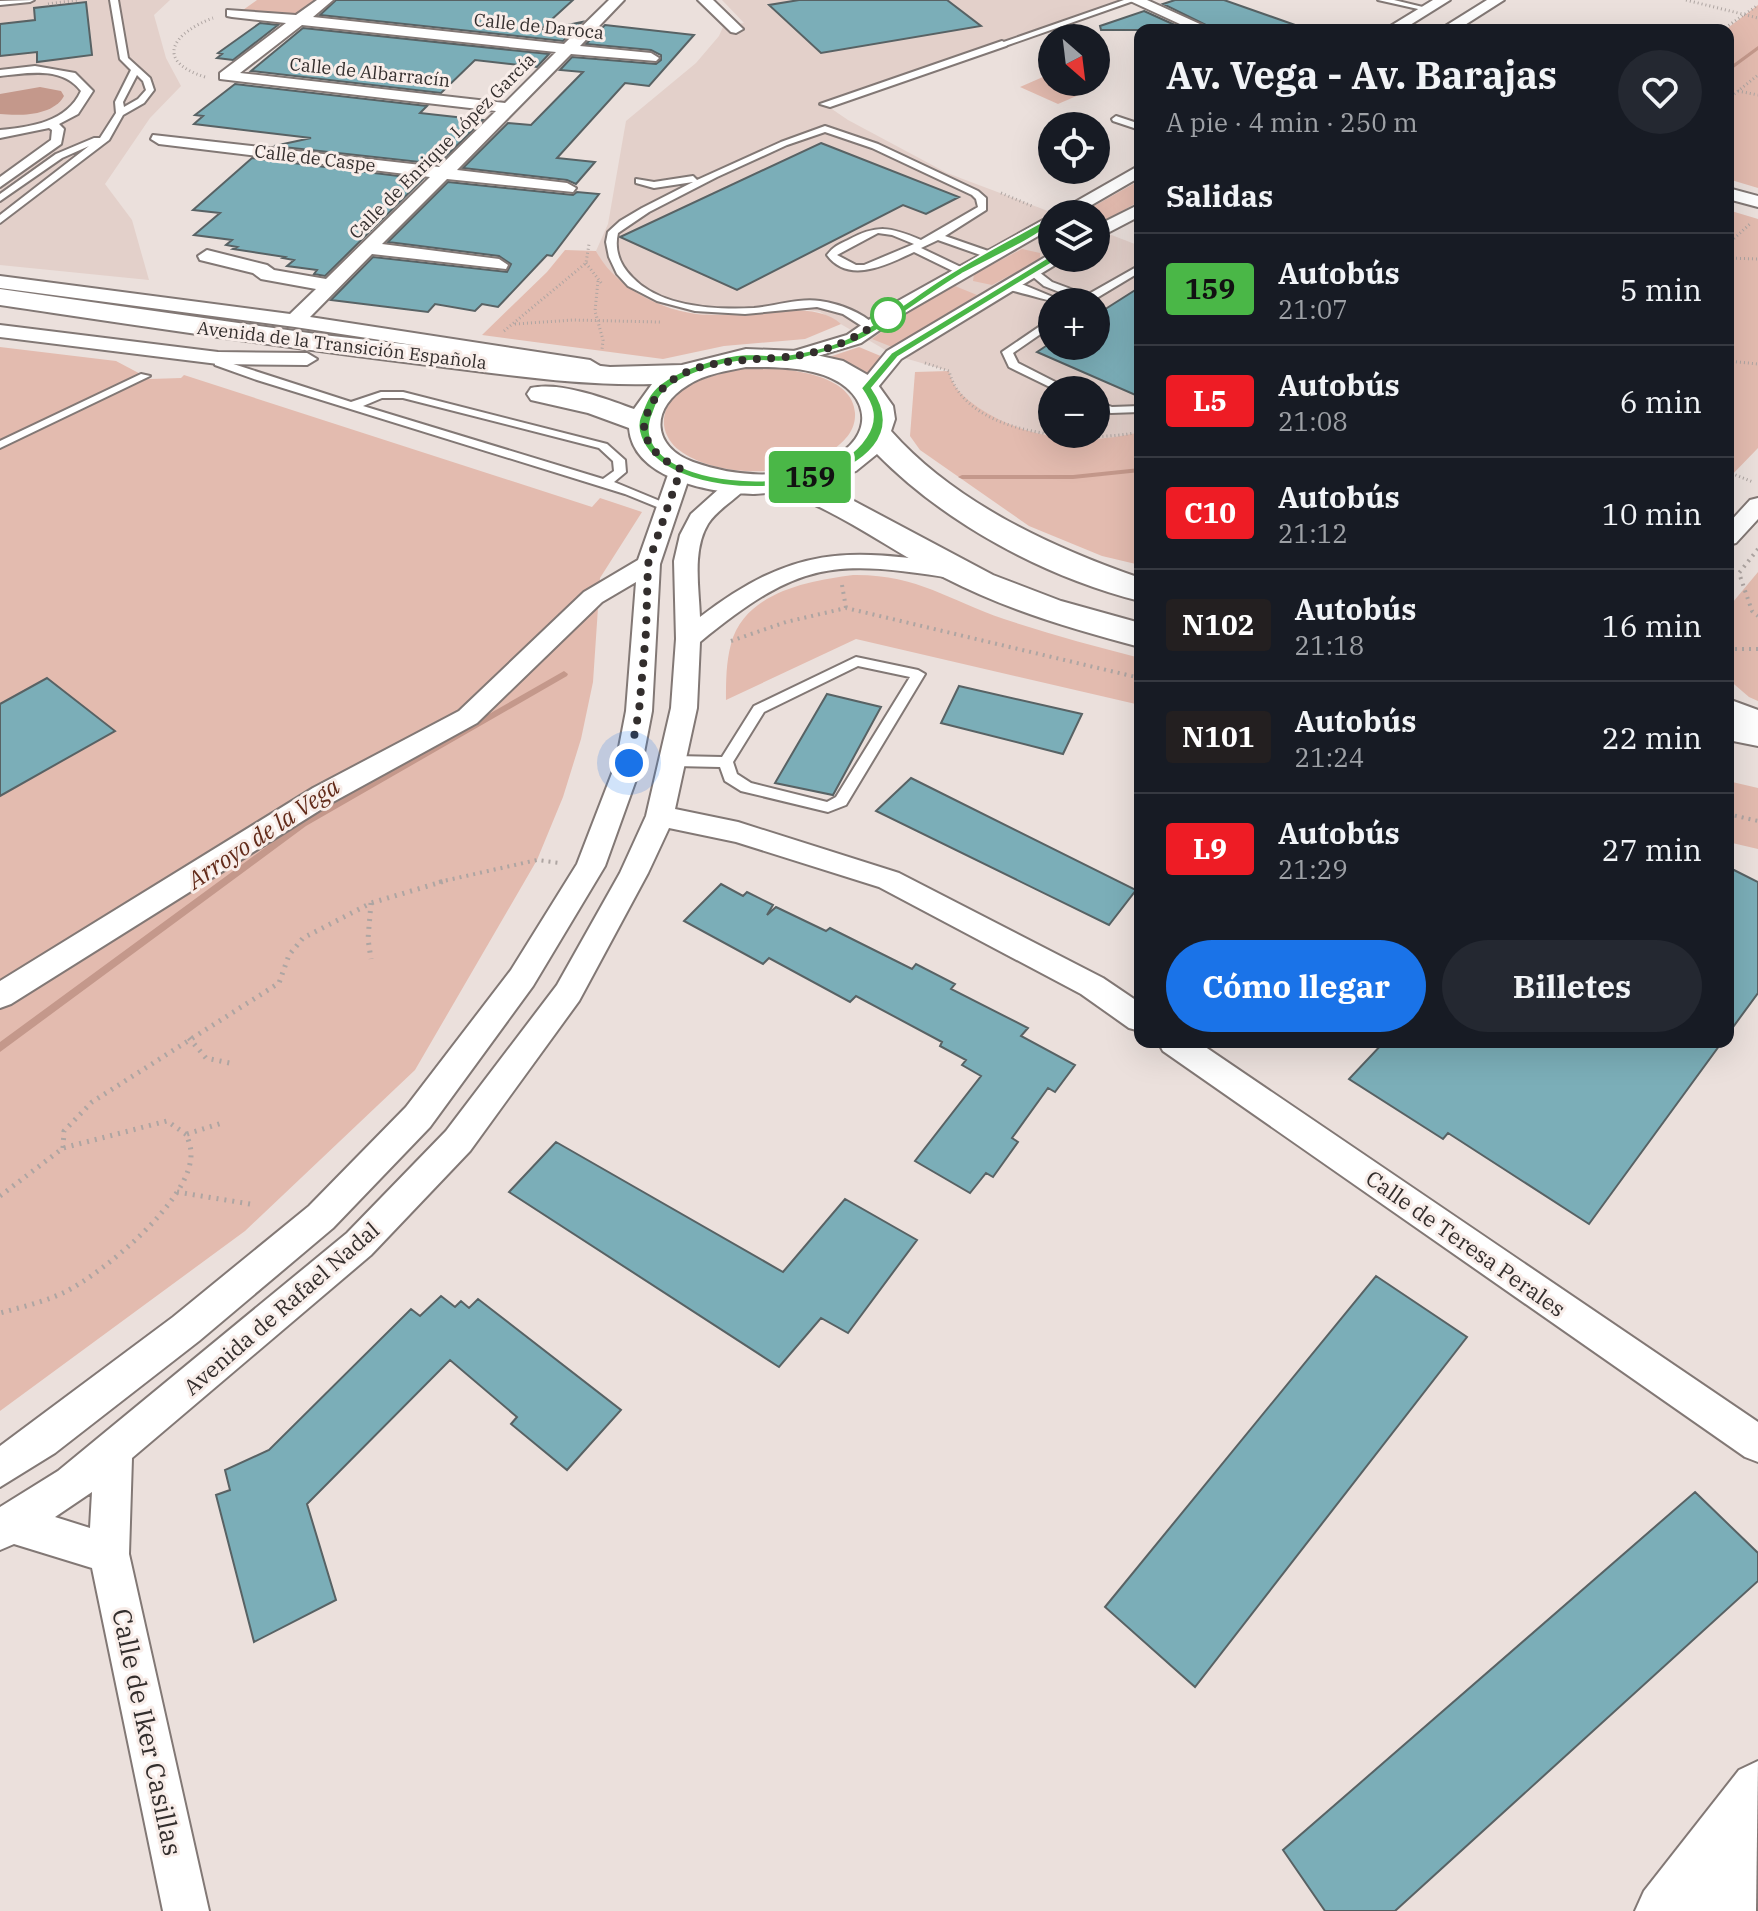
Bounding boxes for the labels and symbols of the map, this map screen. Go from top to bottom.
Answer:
street label: Calle de Daroca [473,8,605,44]
north arrow [1038,24,1110,96]
street label: Calle de Enrique López García [344,48,540,244]
street label: Calle de Albarracín [289,52,451,92]
street label: Calle de Caspe [253,139,377,177]
unlabelled marker [871,298,905,332]
street label: Avenida de la Transición Española [196,316,488,374]
line badge: 159 [764,451,856,503]
your location [609,743,649,783]
water label: Arroyo de la Vega [179,770,346,897]
street label: Calle de Teresa Perales [1361,1163,1571,1323]
street label: Avenida de Rafael Nadal [177,1215,385,1401]
street label: Calle de Iker Casillas [105,1605,191,1859]

